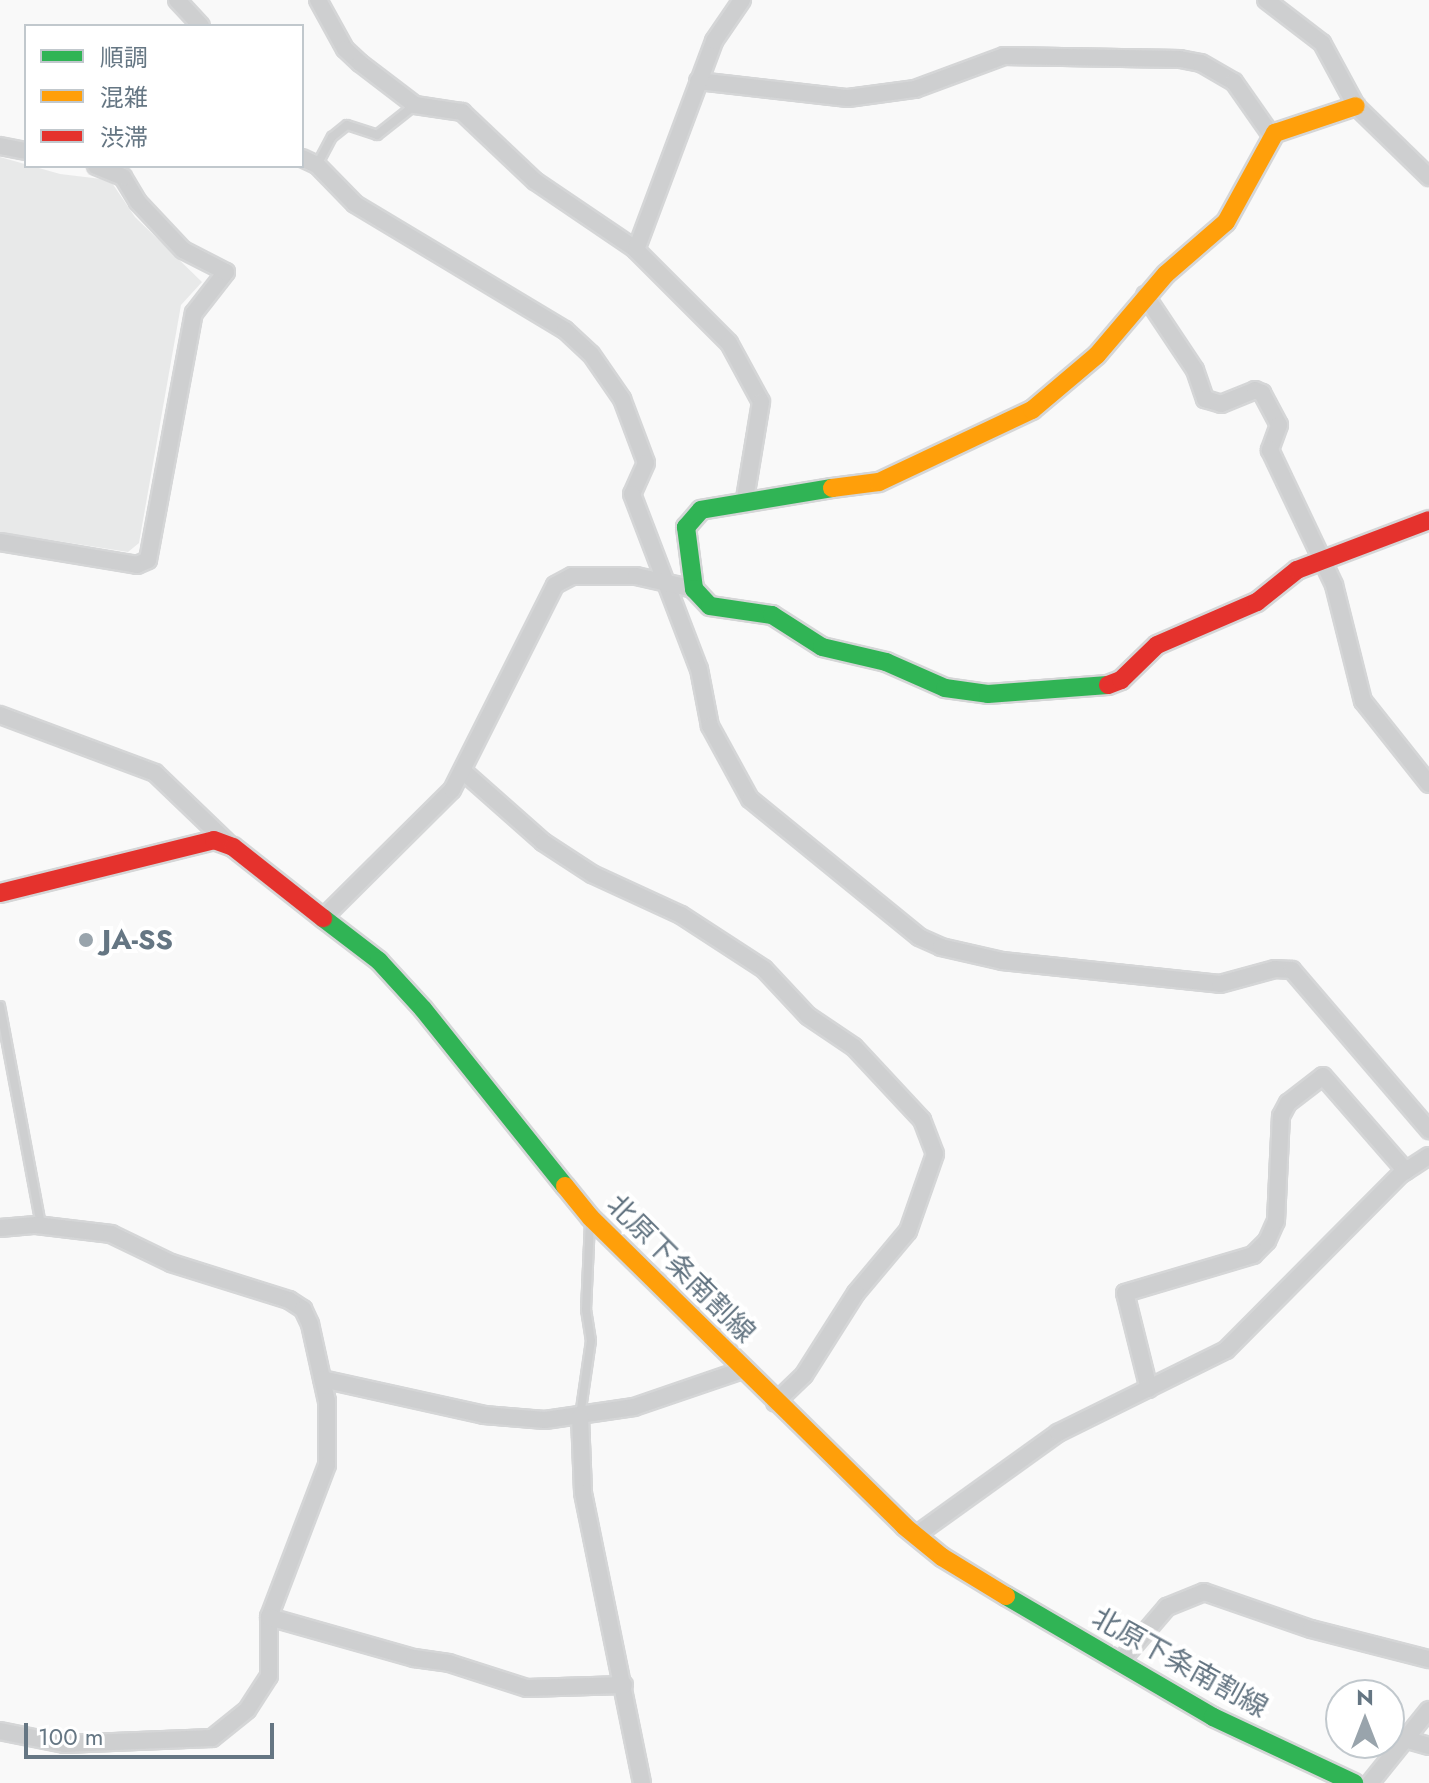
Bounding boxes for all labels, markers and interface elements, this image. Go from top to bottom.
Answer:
legend [24,24,304,168]
text: 順調 [100,40,148,75]
text: 混雑 [100,80,148,115]
text: 渋滞 [100,120,148,155]
place label: JA-SS [102,923,173,957]
marker: JA-SS [77,931,95,949]
street label: 北原下条南割線 [600,1188,762,1350]
street label: 北原下条南割線 [1086,1601,1274,1725]
north arrow [1325,1679,1405,1759]
text: N [1356,1681,1374,1713]
scale bar [28,1707,278,1757]
text: 100 m [38,1719,104,1754]

